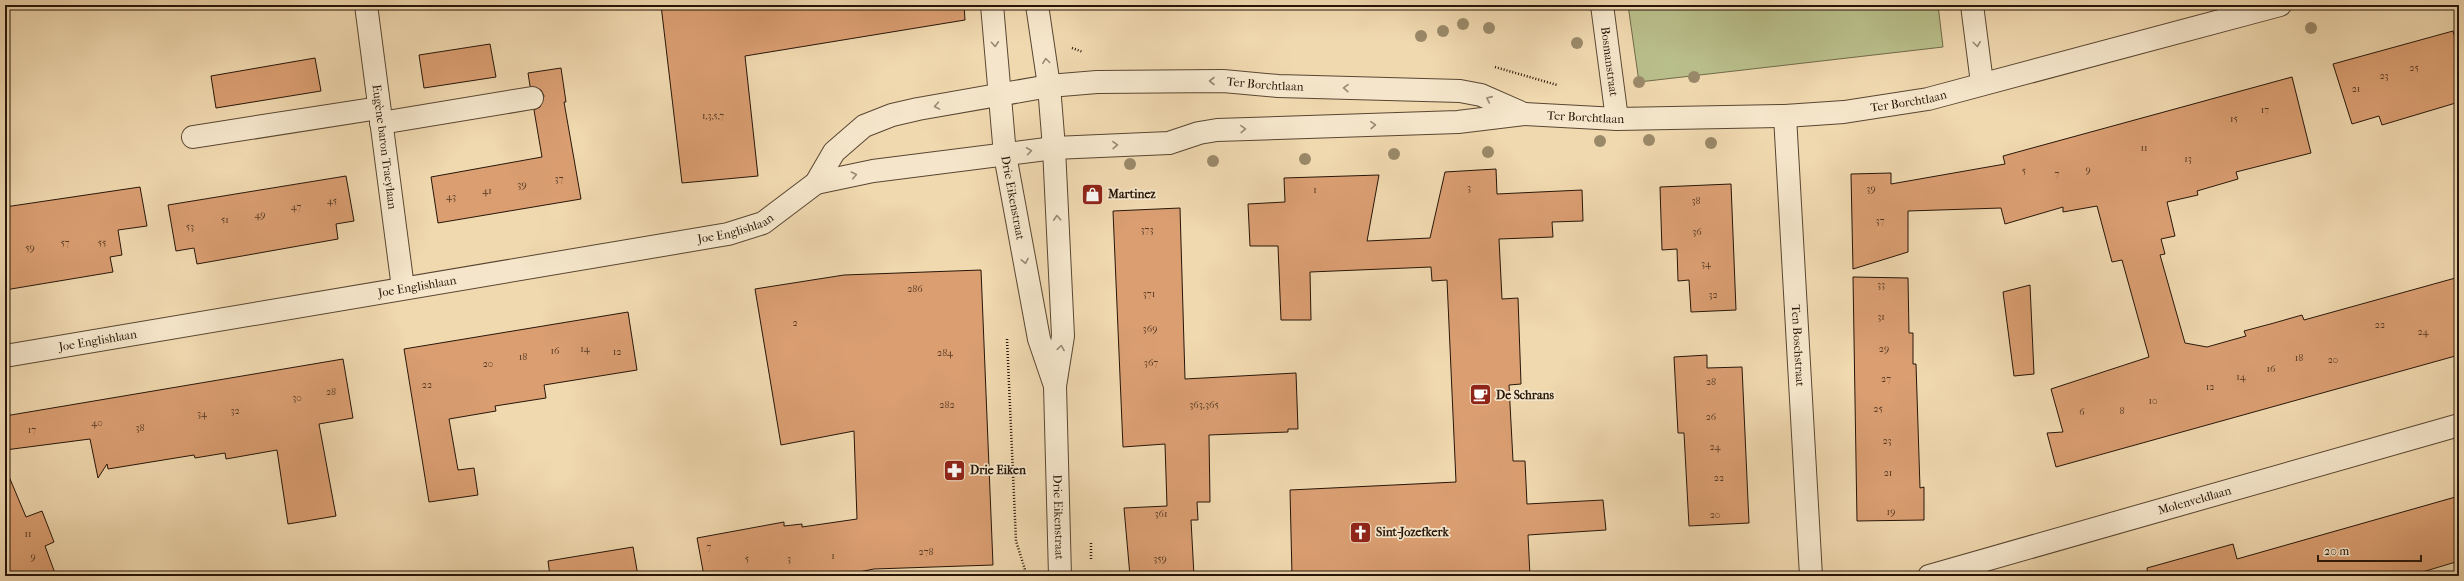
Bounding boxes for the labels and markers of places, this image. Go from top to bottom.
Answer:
shop icon: Martinez [1079,181,1105,207]
place label: Martinez [1107,187,1156,201]
cafe icon: De Schrans [1467,382,1493,408]
place label: De Schrans [1496,388,1554,402]
pharmacy icon: Drie Eiken [941,457,967,483]
place label: Drie Eiken [970,463,1027,477]
church icon: Sint-Jozefkerk [1347,519,1373,545]
place label: Sint-Jozefkerk [1376,525,1449,540]

